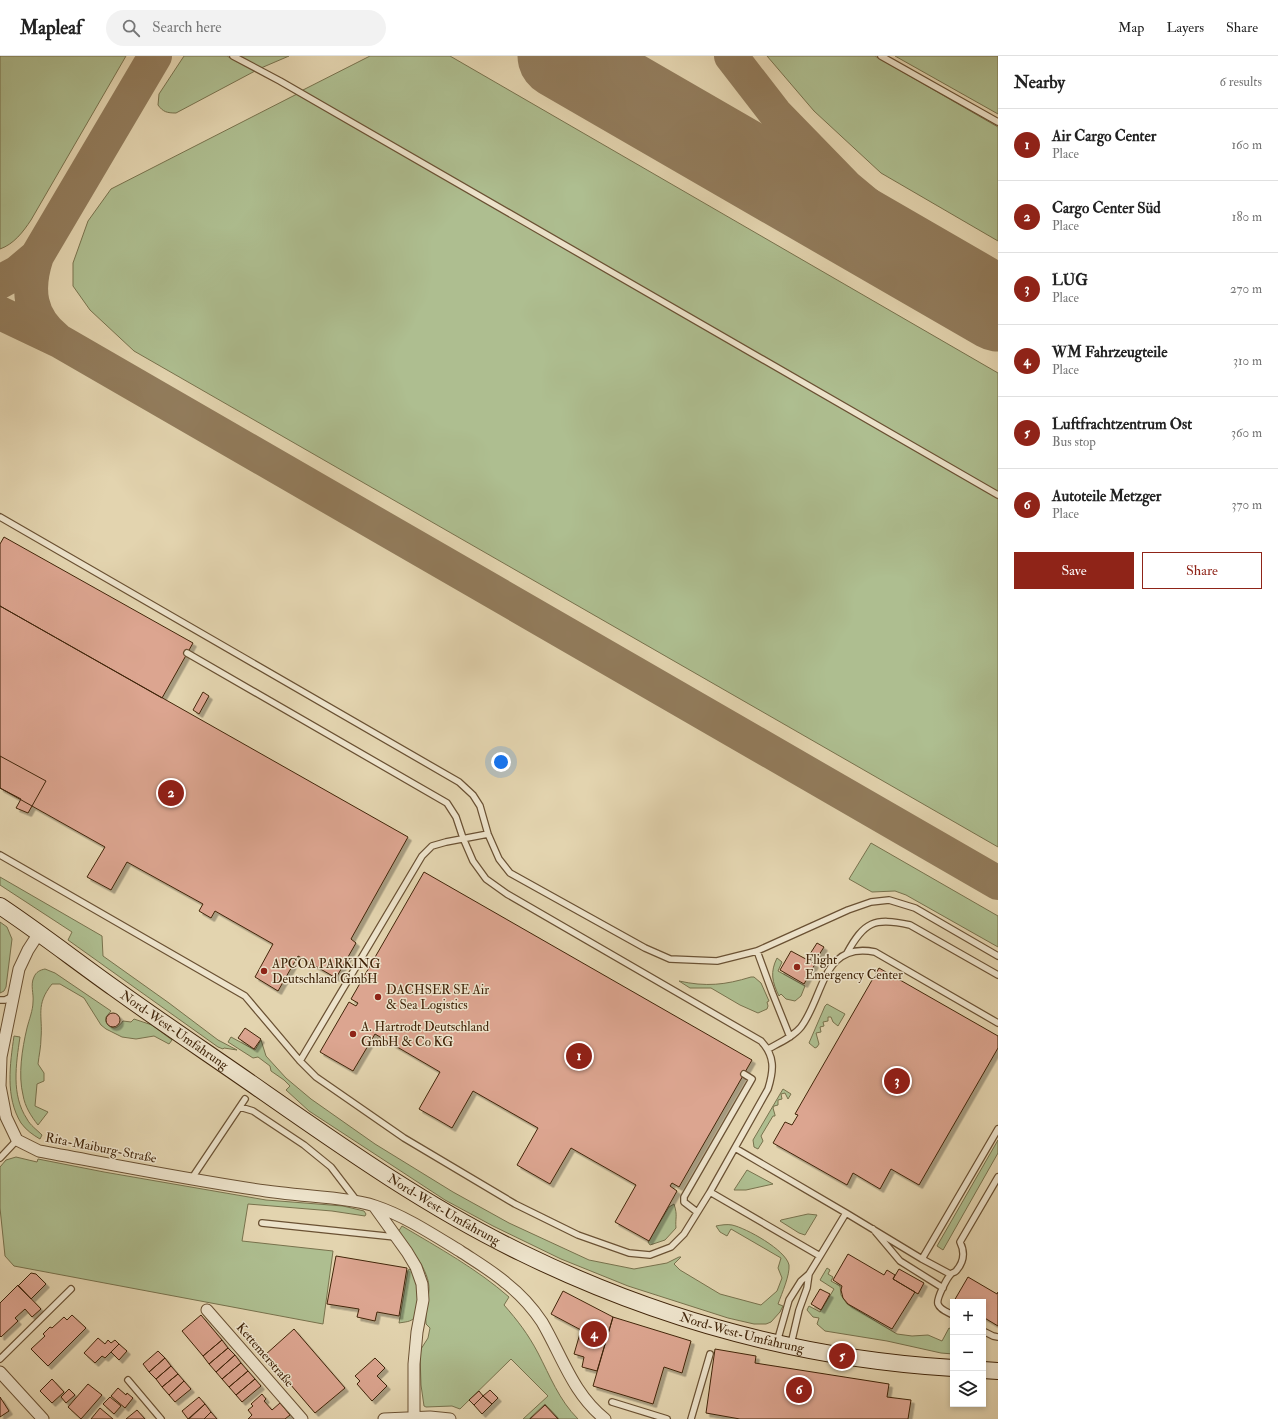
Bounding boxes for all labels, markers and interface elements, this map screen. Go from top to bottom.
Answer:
search box [106,10,386,46]
text: Mapleaf [20,16,82,40]
icon: search [120,17,142,39]
text: Search here [152,18,222,37]
text: Map [1118,19,1144,36]
text: Layers [1166,19,1204,36]
text: Share [1226,19,1258,36]
text: Nearby [1014,72,1065,93]
text: 6 results [1219,74,1262,90]
text: Air Cargo Center [1052,127,1156,146]
text: 1 [1025,137,1029,153]
text: 160 m [1231,137,1262,153]
text: Place [1052,146,1079,162]
text: Cargo Center Süd [1052,199,1161,218]
text: 2 [1024,209,1030,225]
text: 180 m [1232,209,1262,225]
text: Place [1052,218,1079,234]
text: LUG [1052,271,1088,290]
text: 3 [1025,281,1030,297]
text: 270 m [1230,281,1262,297]
text: Place [1052,290,1079,306]
text: WM Fahrzeugteile [1052,343,1167,362]
text: 4 [1023,353,1031,369]
text: 310 m [1233,353,1262,369]
text: Place [1052,362,1079,378]
text: Luftfrachtzentrum Ost [1052,415,1192,434]
text: 5 [1024,425,1030,441]
text: 360 m [1231,425,1262,441]
text: Bus stop [1052,434,1096,450]
text: Autoteile Metzger [1052,487,1161,506]
text: 6 [1024,497,1030,513]
text: 370 m [1232,497,1262,513]
text: Place [1052,506,1079,522]
button: Save [1014,552,1134,589]
button: Share [1142,552,1262,589]
your location [491,752,511,772]
pin: 2 [158,778,184,808]
place label: Flight Emergency Center [805,952,903,984]
place label: APCOA PARKING Deutschland GmbH [271,956,380,987]
marker: Flight Emergency Center [792,962,802,972]
marker: APCOA PARKING Deutschland GmbH [259,966,269,976]
place label: DACHSER SE Air & Sea Logistics [386,982,489,1013]
street label: Nord-West-Umfahrung [117,987,232,1073]
marker: DACHSER SE Air & Sea Logistics [373,992,383,1002]
place label: A. Hartrodt Deutschland GmbH & Co KG [360,1019,490,1050]
marker: A. Hartrodt Deutschland GmbH & Co KG [348,1029,358,1039]
pin: 1 [566,1041,592,1071]
pin: 3 [884,1066,910,1096]
street label: Rita-Maiburg-Straße [44,1129,158,1167]
street label: Nord-West-Umfahrung [385,1170,503,1249]
map controls [950,1299,986,1407]
button: + [950,1299,986,1335]
street label: Nord-West-Umfahrung [678,1309,806,1357]
pin: 4 [581,1319,607,1349]
street label: Kettemerstraße [233,1320,298,1391]
button: − [950,1335,986,1371]
pin: 5 [829,1341,855,1371]
button: layers [950,1371,986,1407]
pin: 6 [786,1375,812,1405]

